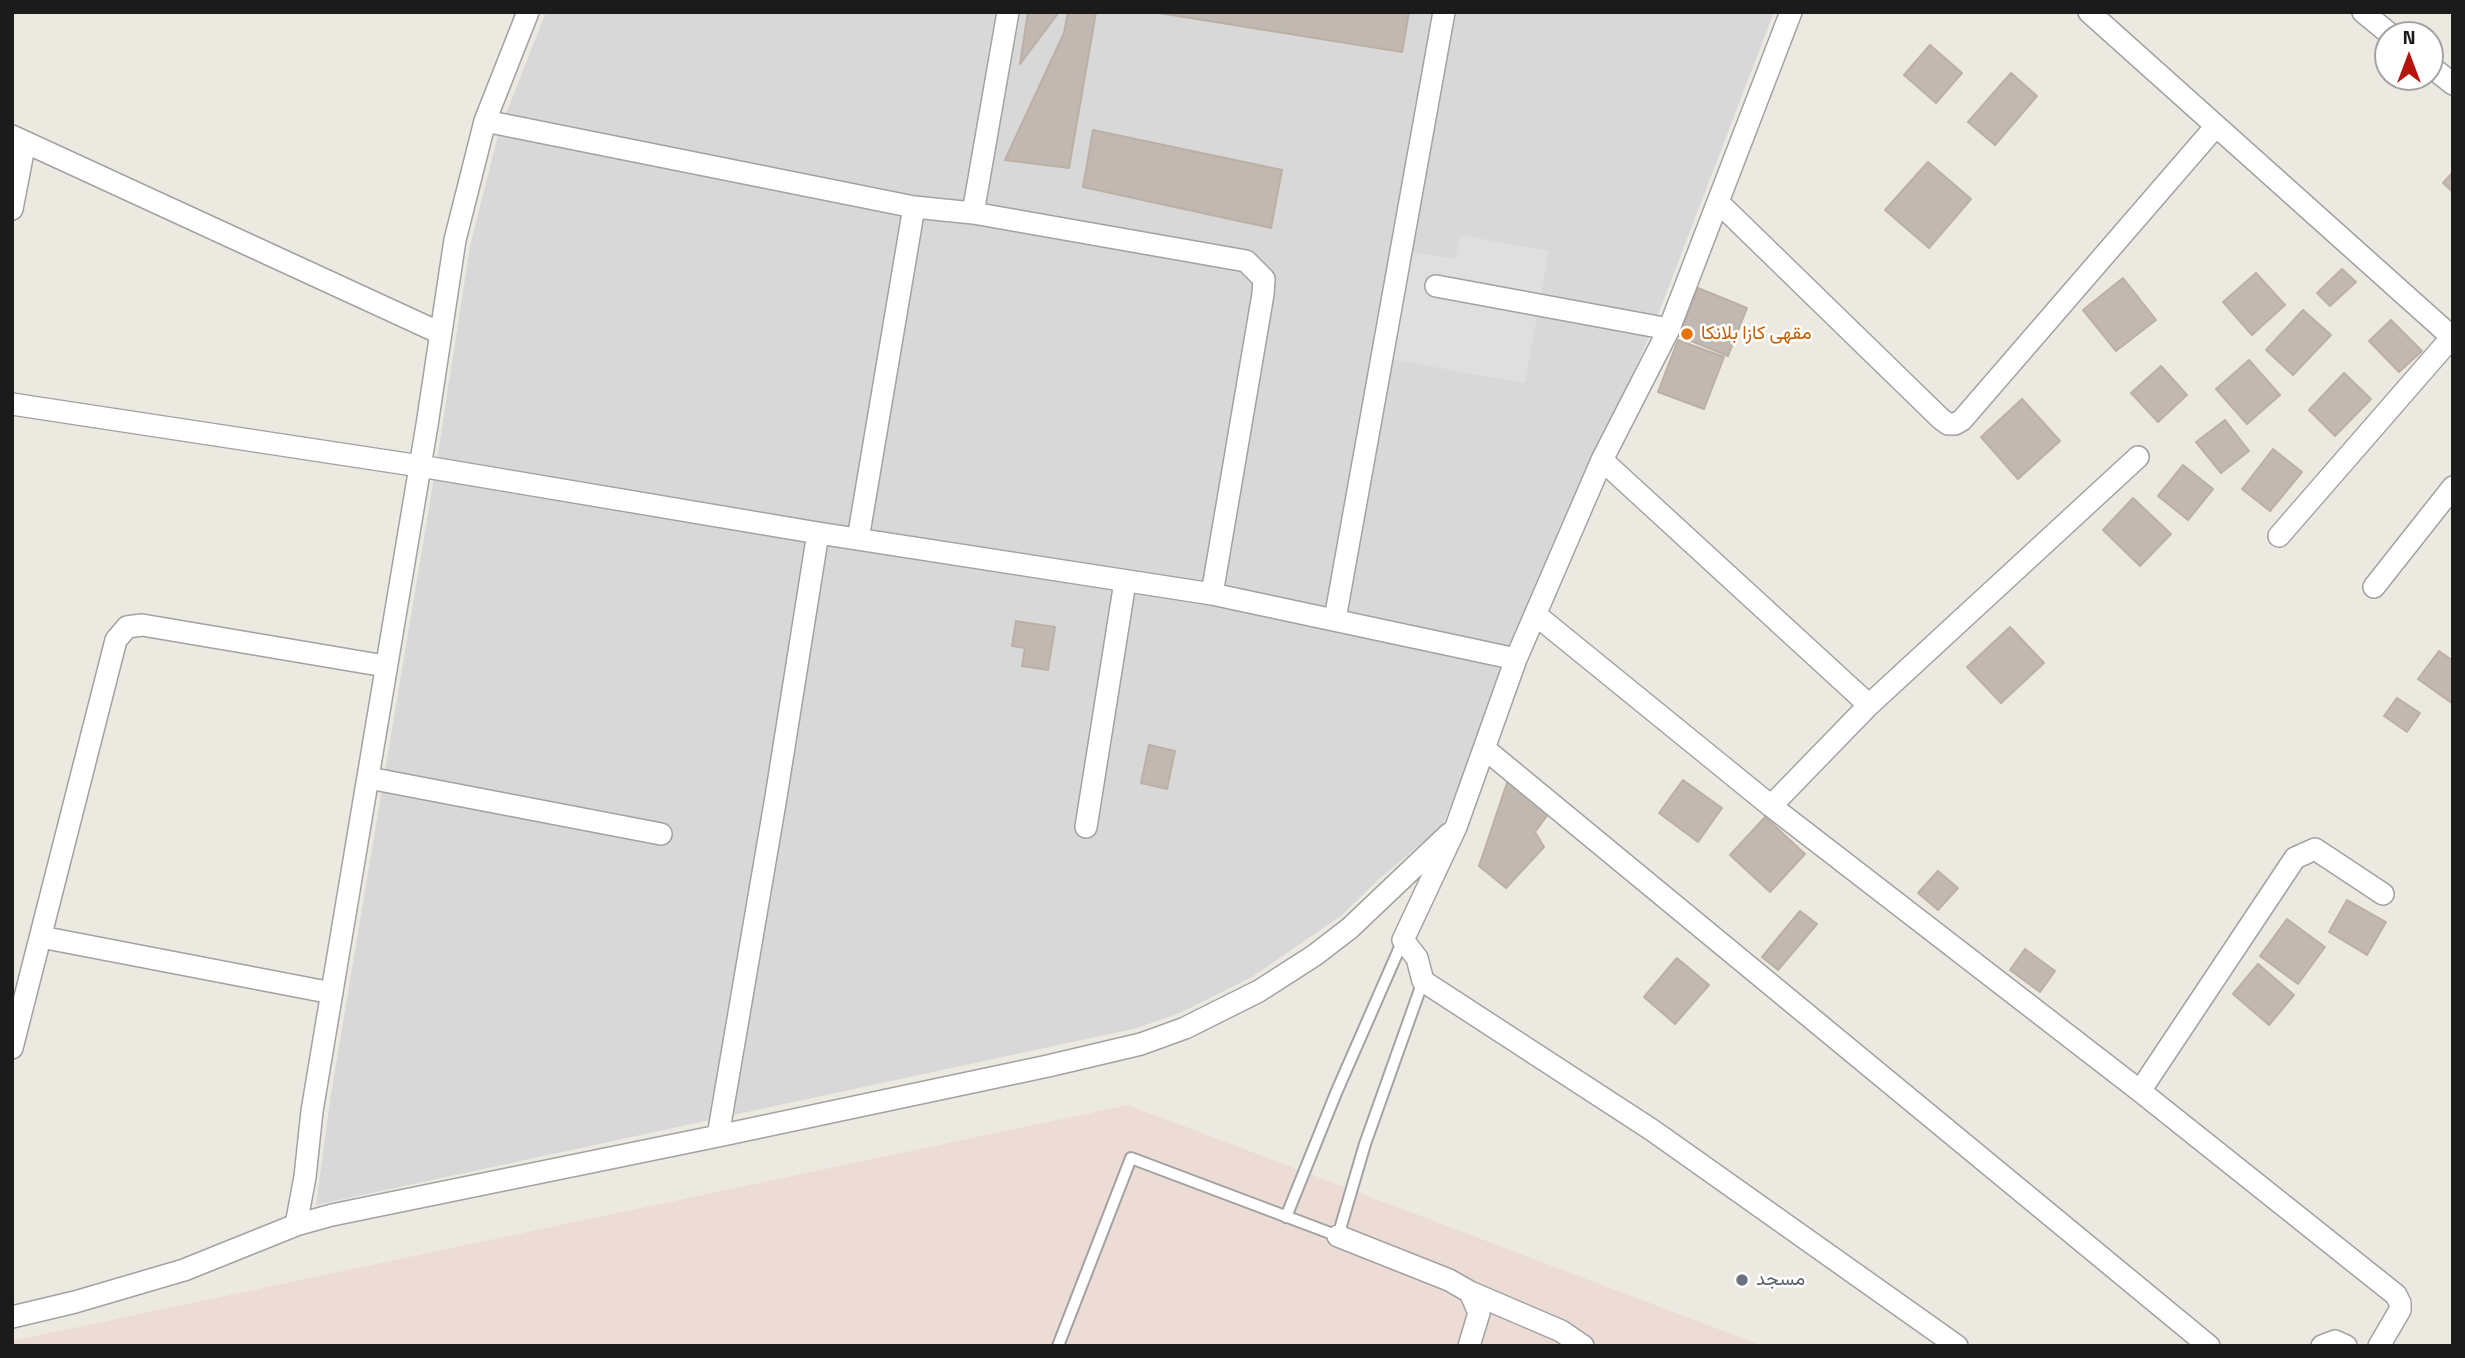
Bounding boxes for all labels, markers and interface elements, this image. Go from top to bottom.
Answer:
north arrow [2374,21,2444,91]
text: N [2402,22,2416,51]
place label: مقهى كازا بلانكا [1701,323,1812,345]
marker: مقهى كازا بلانكا [1679,326,1695,342]
place label: مسجد [1756,1269,1805,1291]
marker: مسجد [1734,1272,1750,1288]

